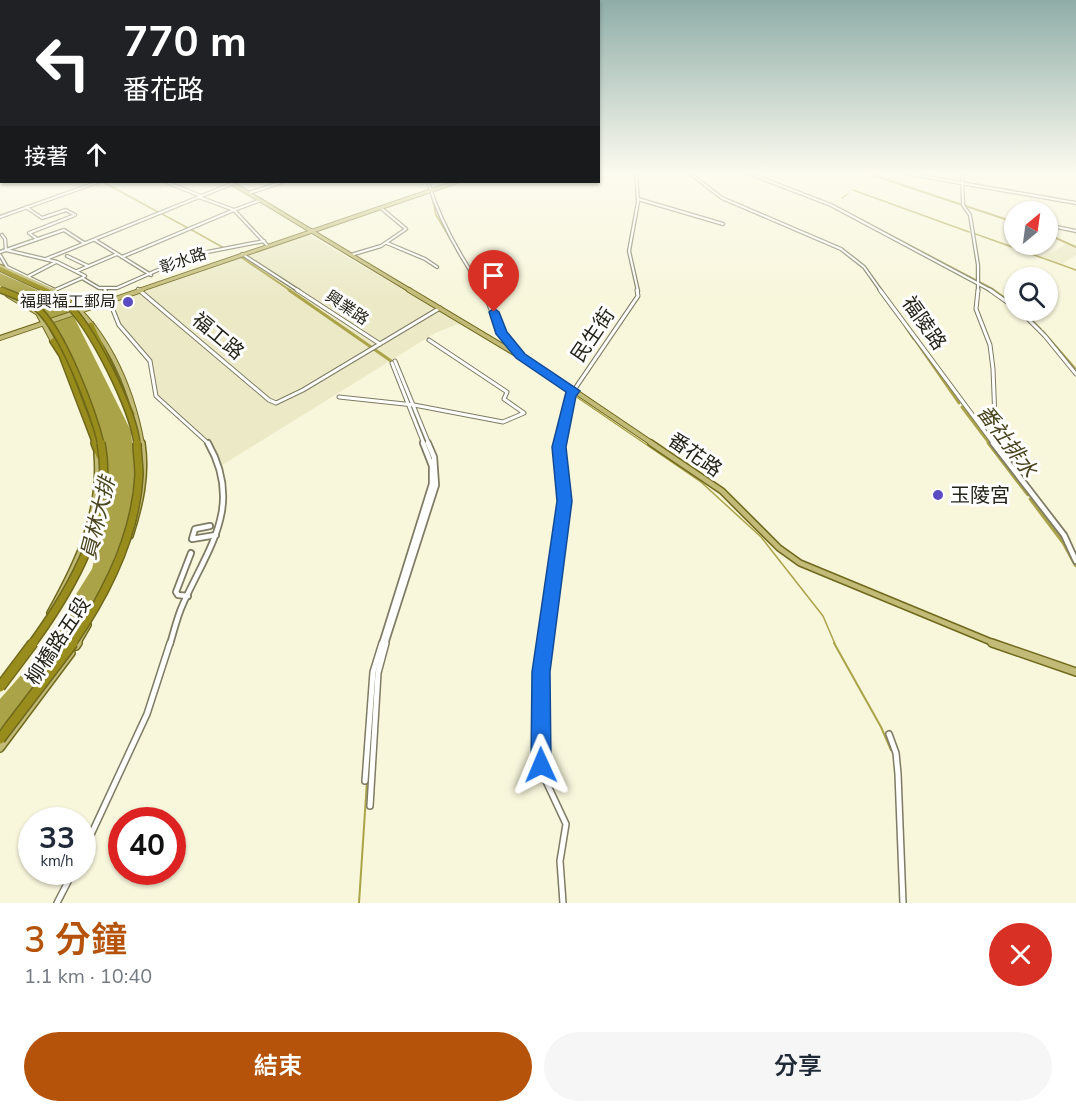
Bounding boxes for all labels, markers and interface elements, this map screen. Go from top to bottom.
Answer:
text: 770 m [123,14,247,71]
icon: left [24,24,102,102]
text: 番花路 [123,72,204,109]
icon: ahead [80,138,113,171]
text: 接著 [24,142,68,172]
north arrow [1004,201,1058,255]
map controls [1004,201,1058,321]
street label: 彰水路 [157,243,209,279]
pin [468,250,519,312]
icon: arrive [477,259,510,292]
button: search [1004,267,1058,321]
street label: 興業路 [321,285,373,331]
place label: 福興福工郵局 [20,291,116,313]
street label: 福陵路 [896,291,952,355]
marker: 福興福工郵局 [121,295,135,309]
street label: 民生街 [565,303,621,367]
street label: 福工路 [186,306,250,366]
water label: 番社排水 [971,399,1044,484]
street label: 番花路 [663,427,727,483]
water label: 員林大排 [74,471,122,562]
place label: 玉陵宮 [950,482,1010,509]
marker: 玉陵宮 [931,488,945,502]
street label: 柳橋路五段 [19,592,97,690]
position arrow [509,733,573,797]
speed limit sign: 40 [108,807,186,885]
text: 33 [39,818,75,859]
text: km/h [40,851,74,871]
text: 3 分鐘 [24,916,127,965]
button: close [989,923,1052,986]
text: 1.1 km · 10:40 [24,963,152,990]
button: 結束 [24,1032,532,1101]
button: 分享 [544,1032,1052,1101]

